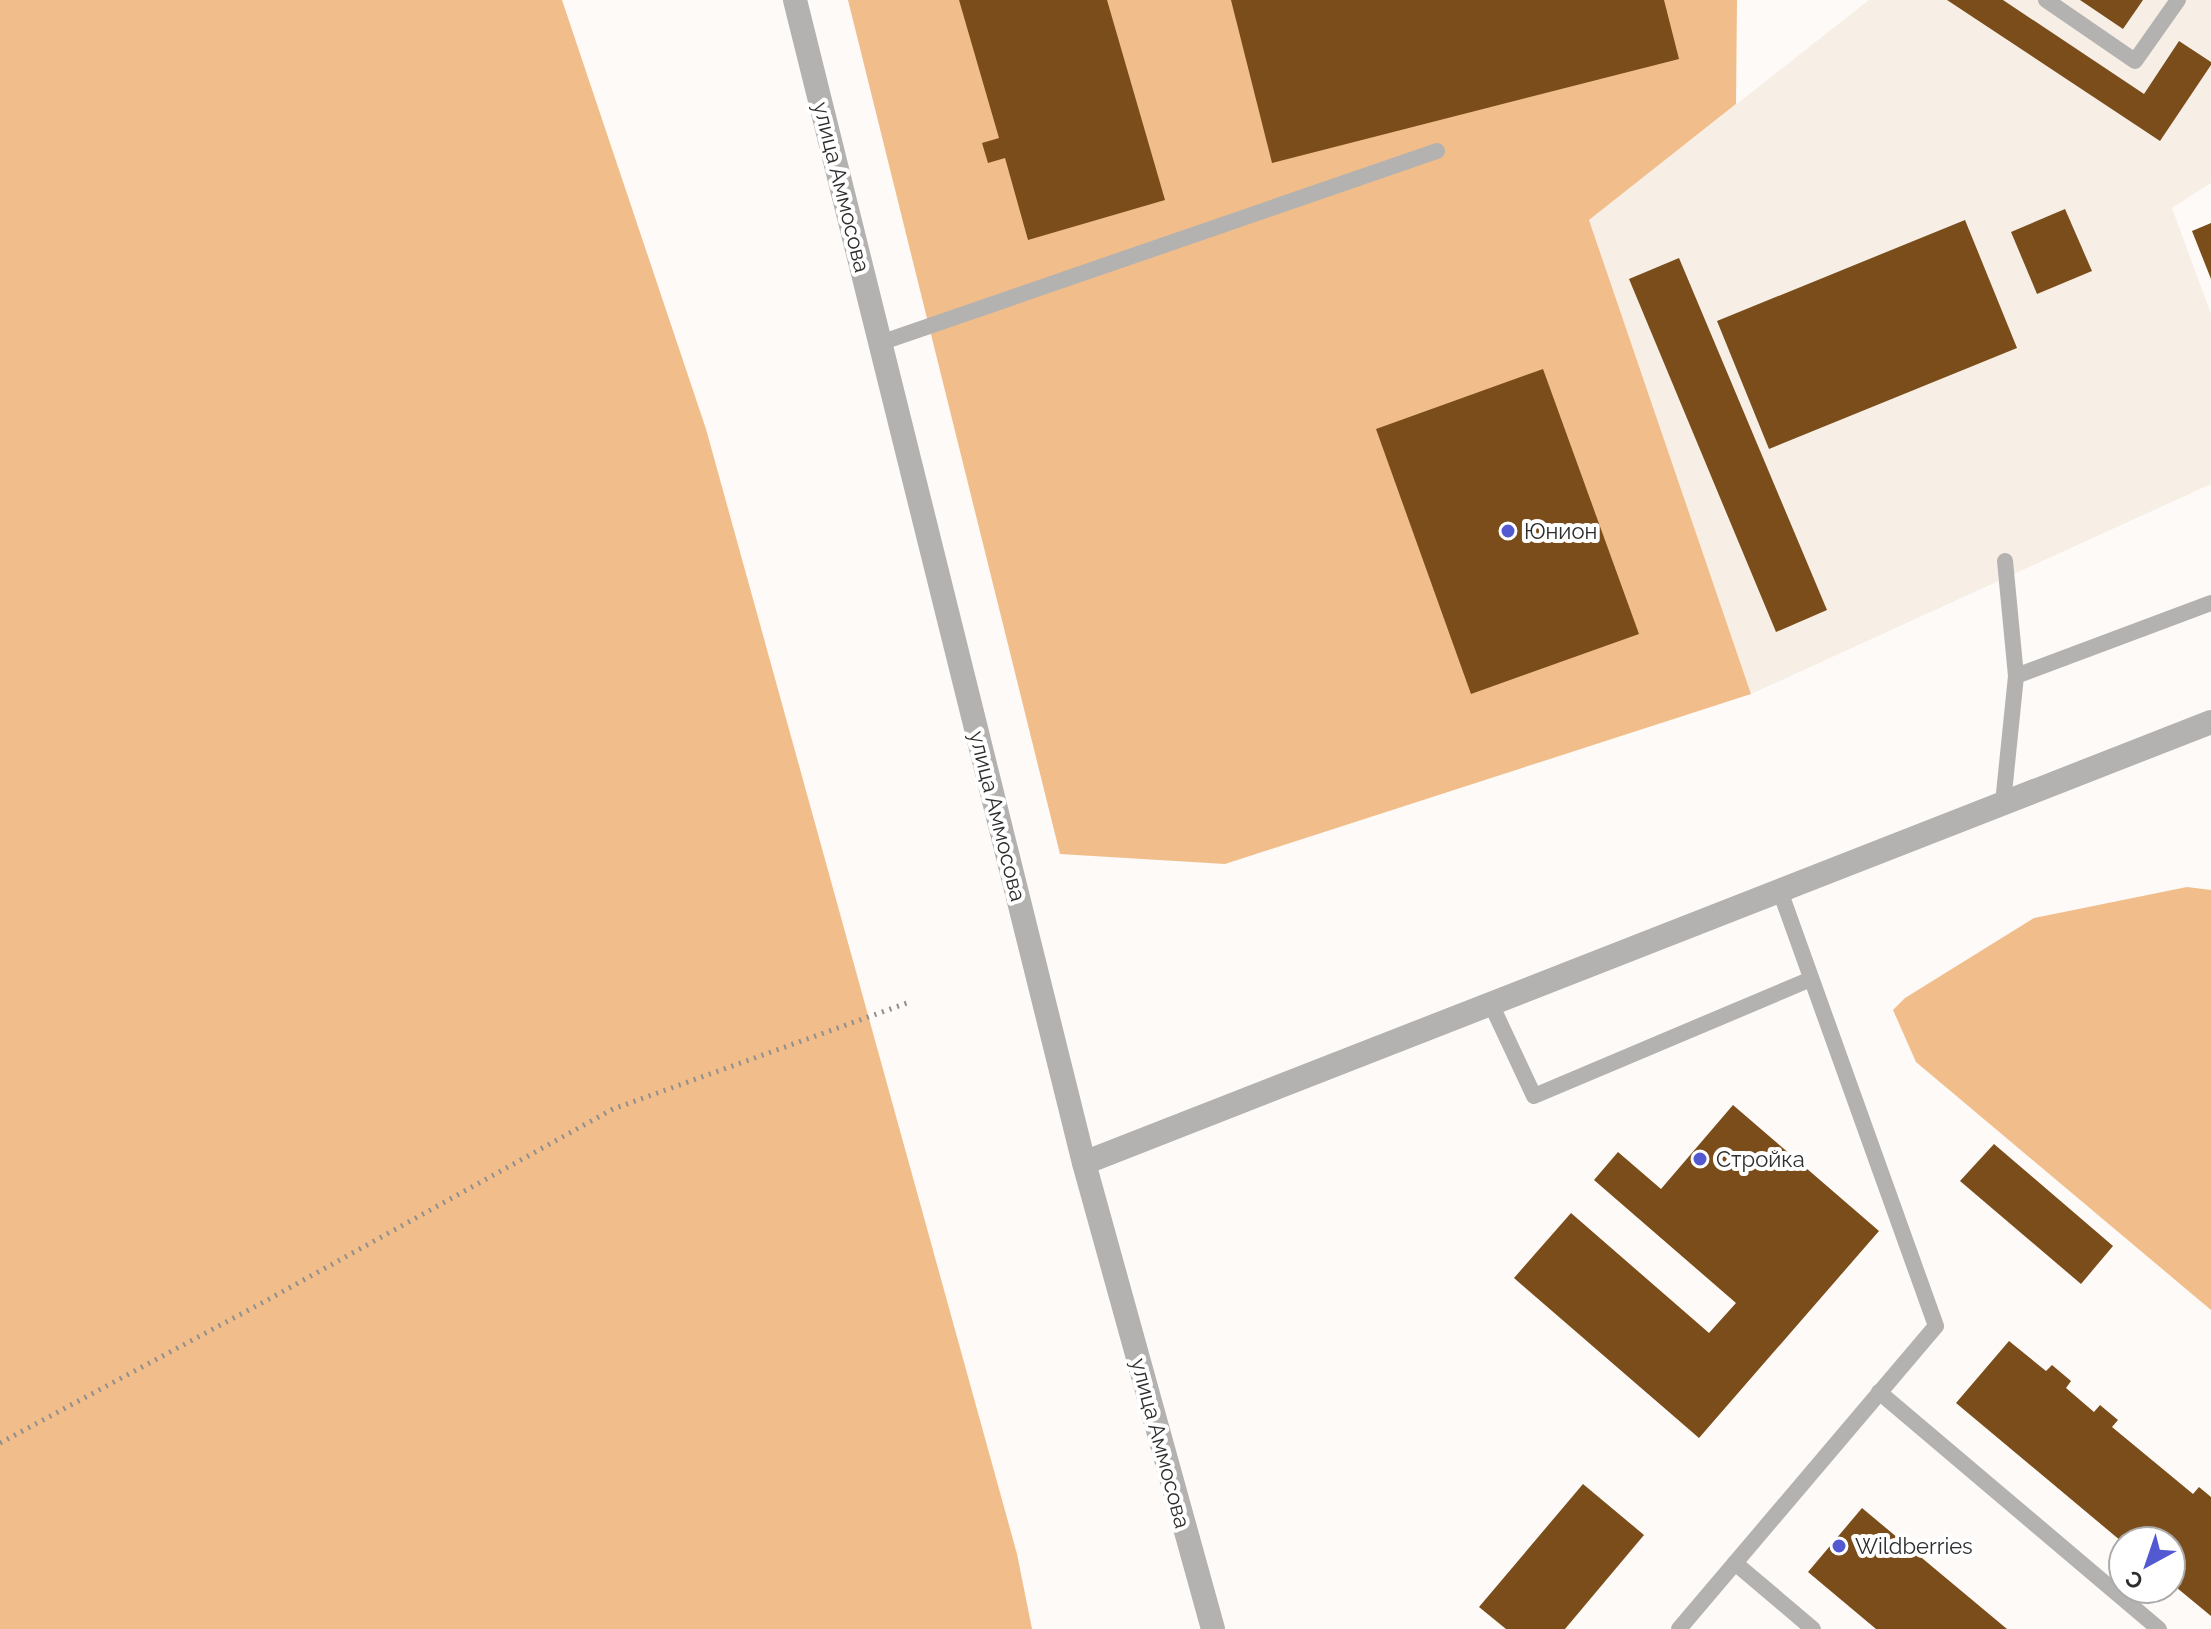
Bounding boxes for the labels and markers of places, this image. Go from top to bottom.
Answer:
place label: Юнион [1524,518,1597,544]
marker: Юнион [1499,522,1517,540]
place label: Стройка [1716,1146,1805,1172]
marker: Стройка [1691,1150,1709,1168]
place label: Wildberries [1855,1533,1973,1559]
marker: Wildberries [1830,1537,1848,1555]

